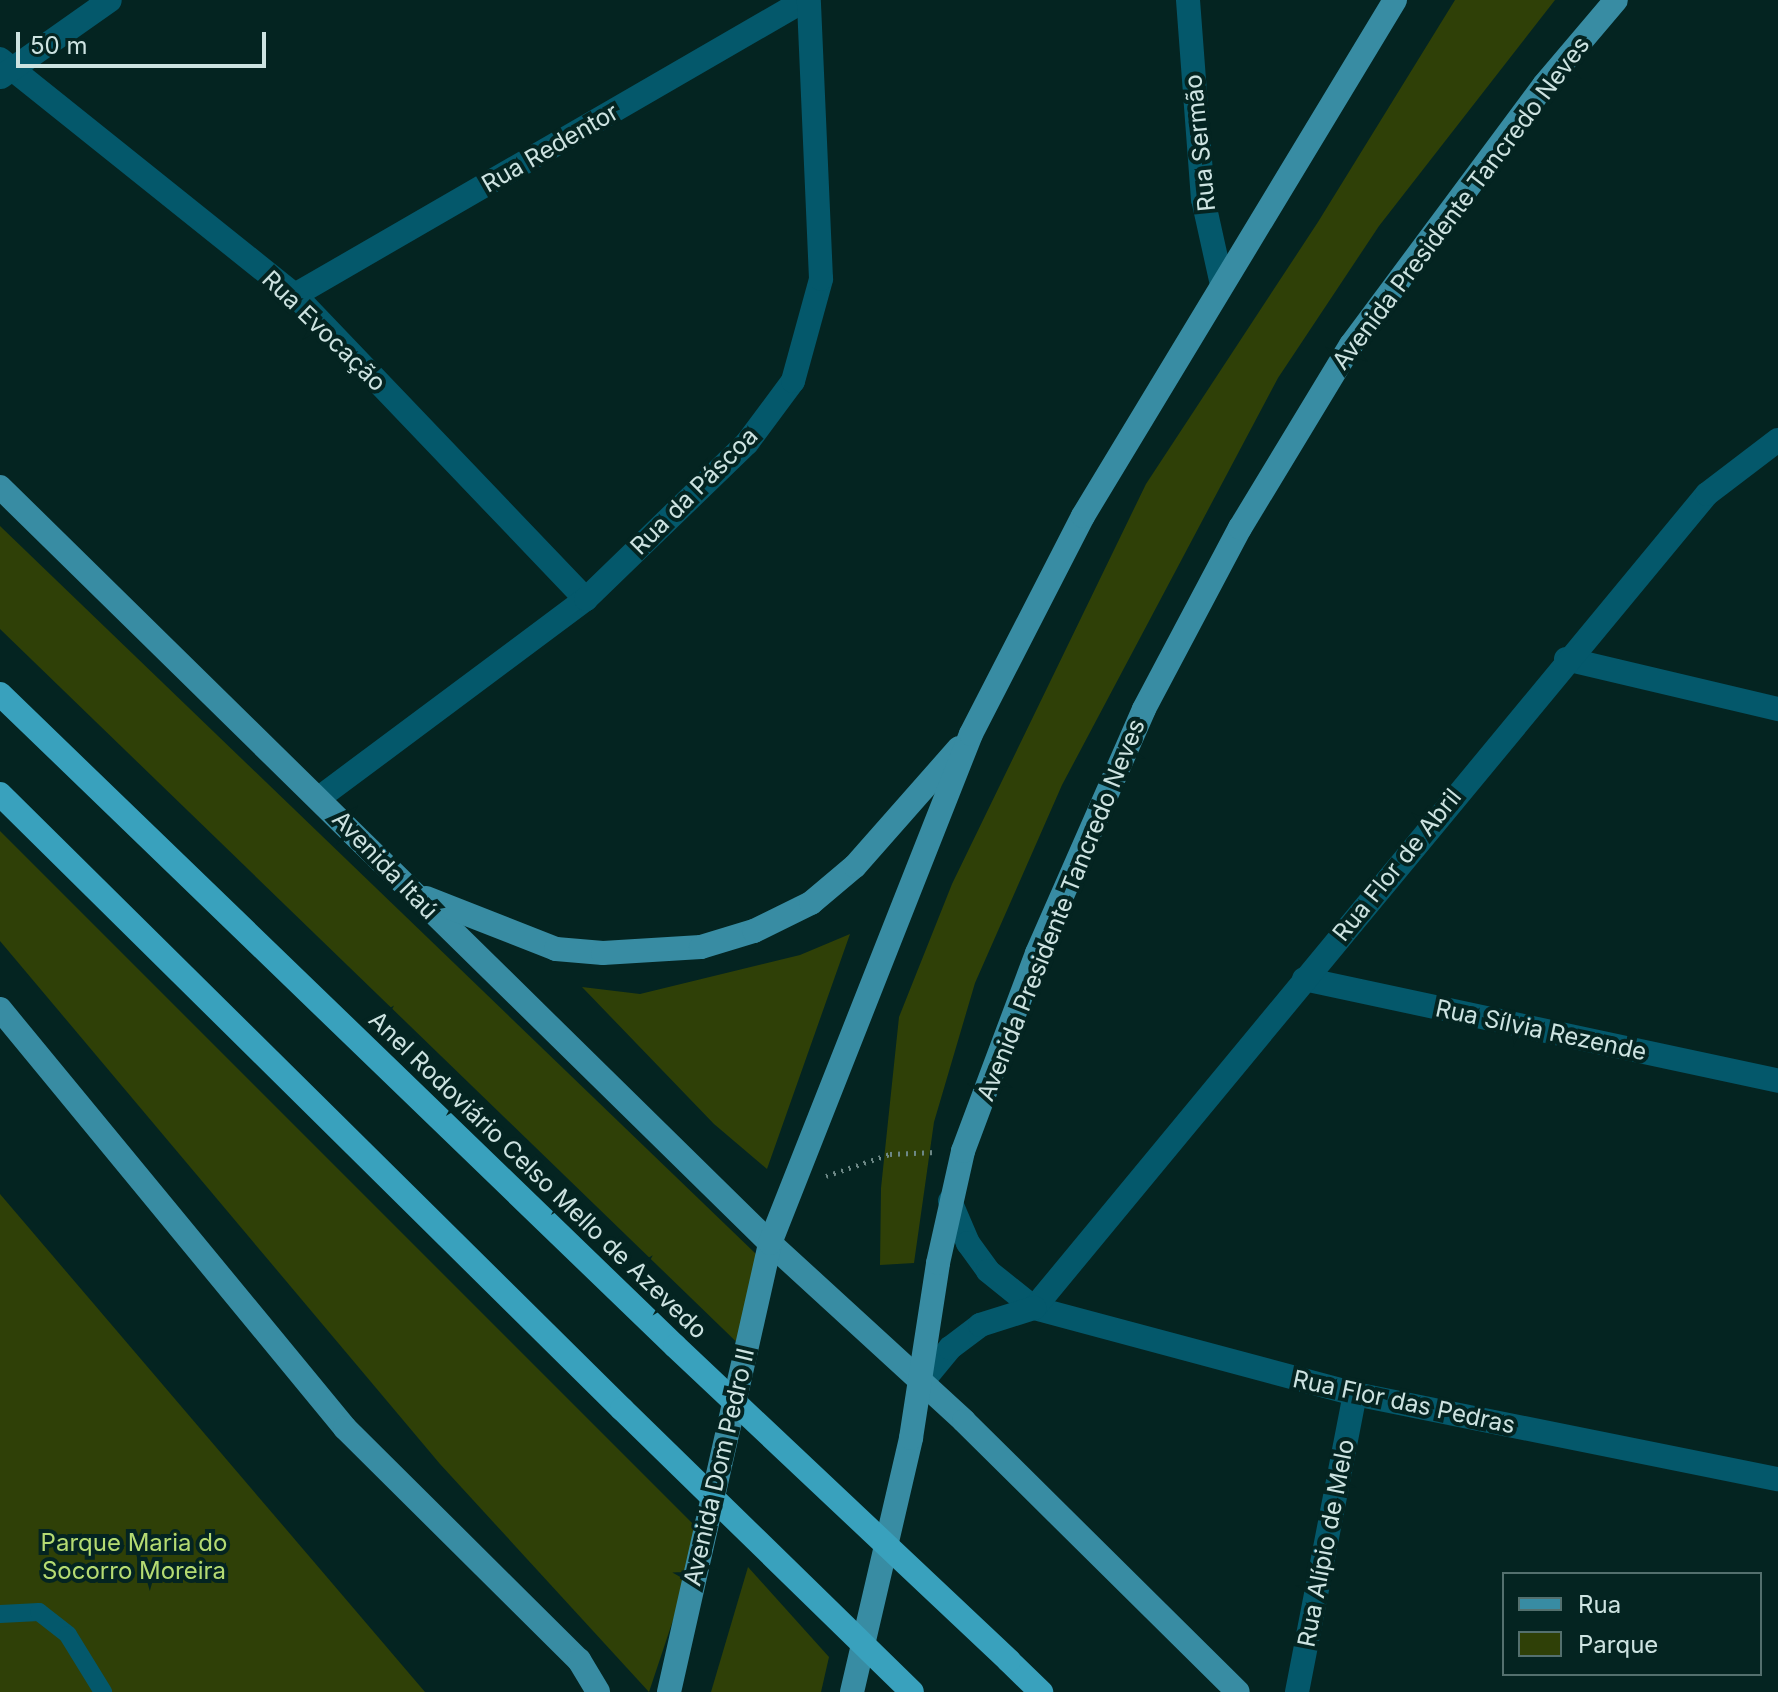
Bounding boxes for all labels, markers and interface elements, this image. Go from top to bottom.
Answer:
scale bar [20,16,270,66]
text: 50 m [30,31,88,60]
street label: Avenida Presidente Tancredo Neves [1326,31,1596,375]
street label: Rua Sermão [1178,73,1222,213]
street label: Rua Redentor [477,97,623,199]
street label: Rua Evocação [256,265,392,397]
street label: Rua da Páscoa [624,421,764,561]
street label: Avenida Presidente Tancredo Neves [971,715,1151,1105]
street label: Rua Flor de Abril [1327,783,1467,947]
street label: Avenida Itaú [326,805,444,925]
street label: Rua Sílvia Rezende [1433,994,1649,1066]
street label: Anel Rodoviário Celso Mello de Azevedo [363,1005,713,1345]
street label: Avenida Dom Pedro II [678,1345,760,1589]
street label: Rua Flor das Pedras [1290,1364,1518,1440]
street label: Rua Alípio de Melo [1292,1437,1360,1649]
park label: Parque Maria do Socorro Moreira [41,1529,227,1585]
legend [1502,1572,1762,1676]
text: Rua [1578,1590,1621,1619]
text: Parque [1578,1630,1658,1659]

